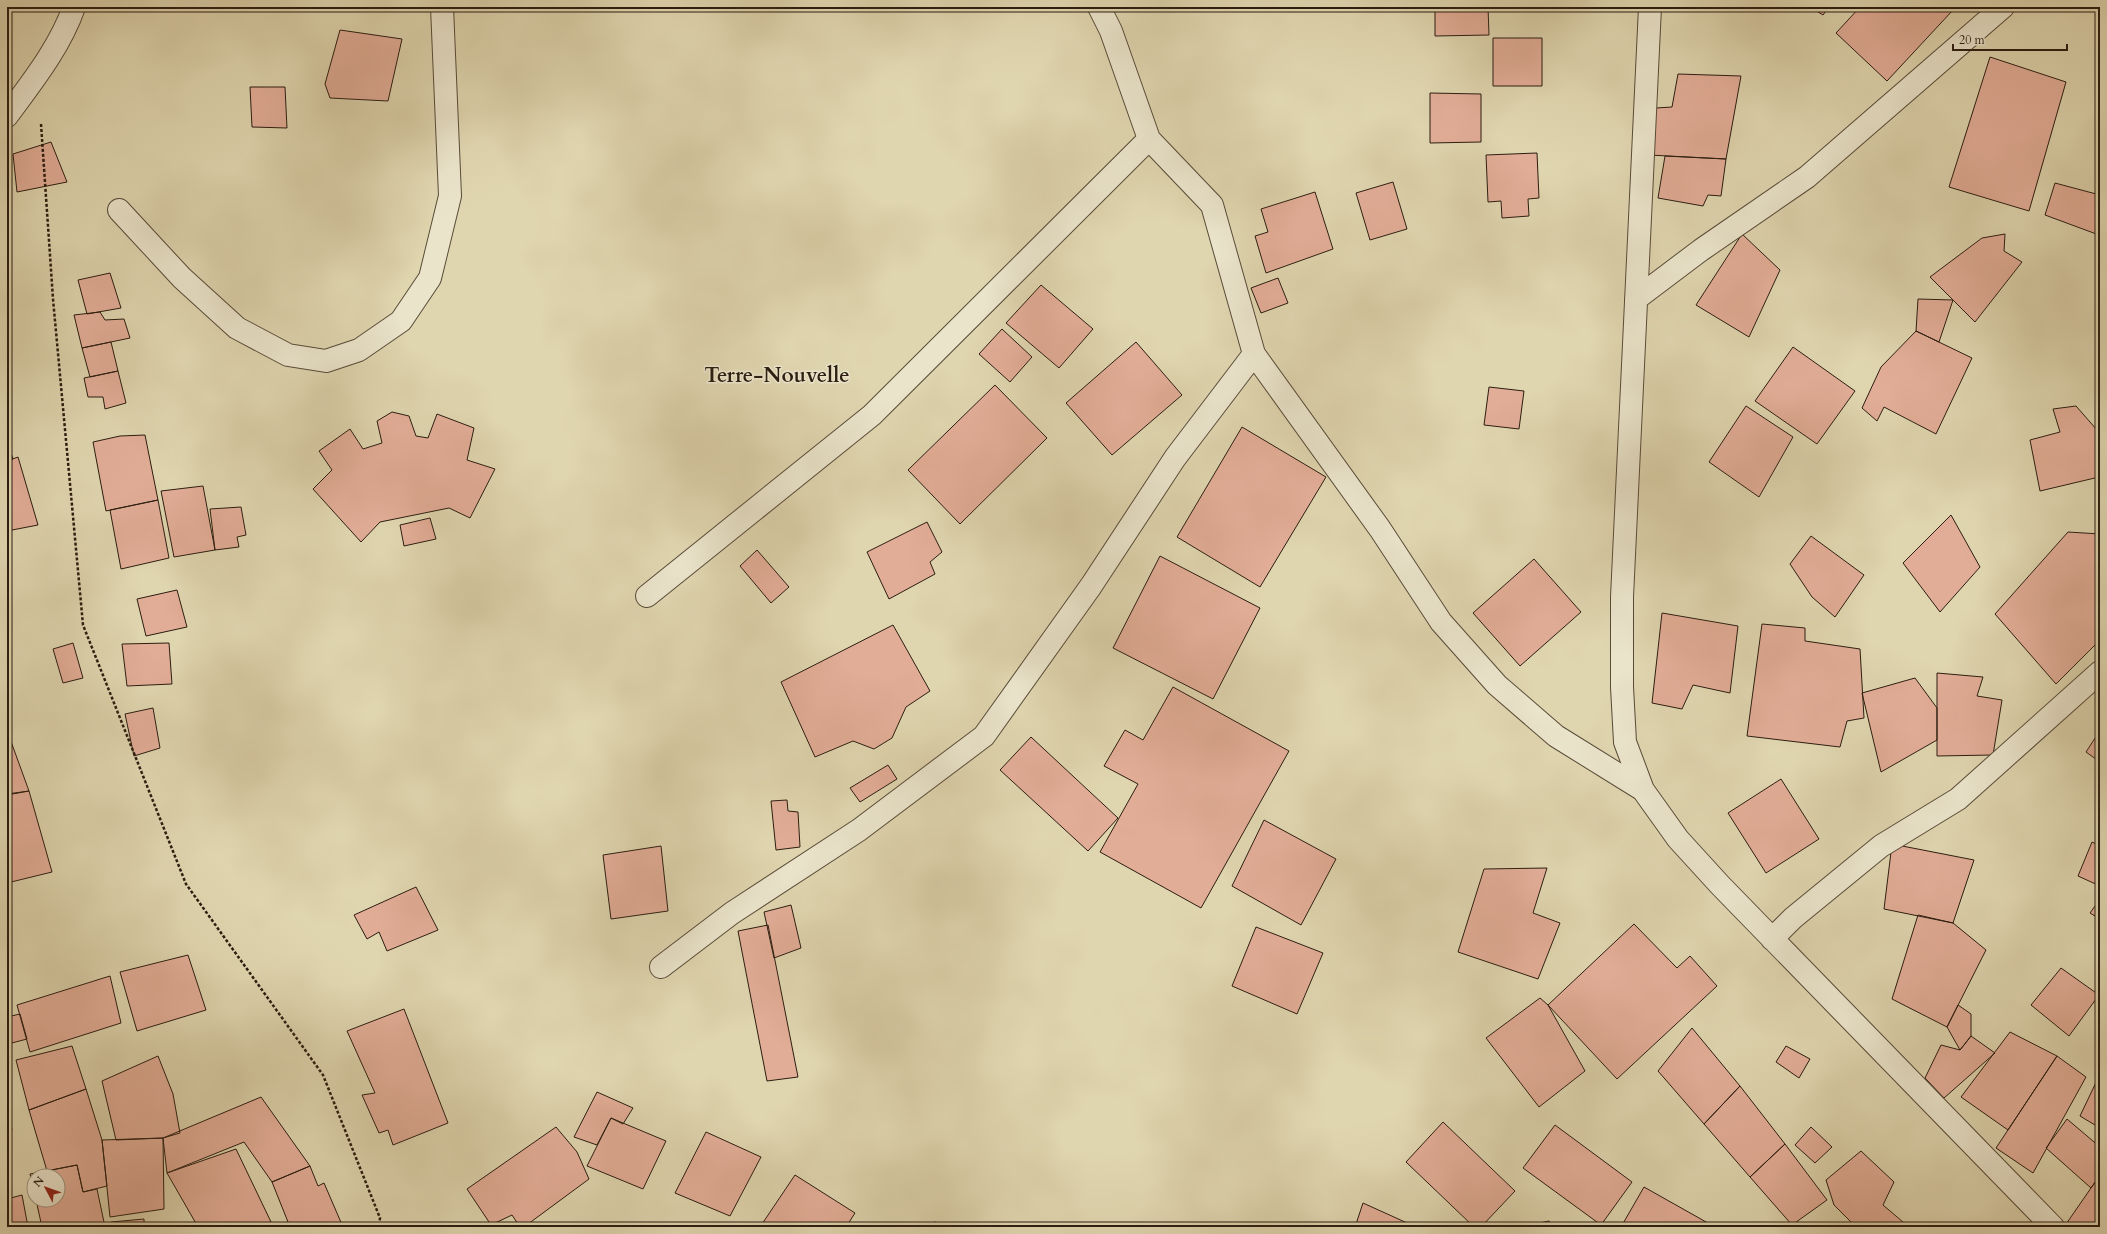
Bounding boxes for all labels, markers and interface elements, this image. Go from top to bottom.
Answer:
scale bar [1953,26,2067,52]
text: 20 m [1959,32,1986,48]
district label: Terre-Nouvelle [704,361,850,390]
north arrow [26,1168,66,1208]
text: N [30,1173,48,1190]

